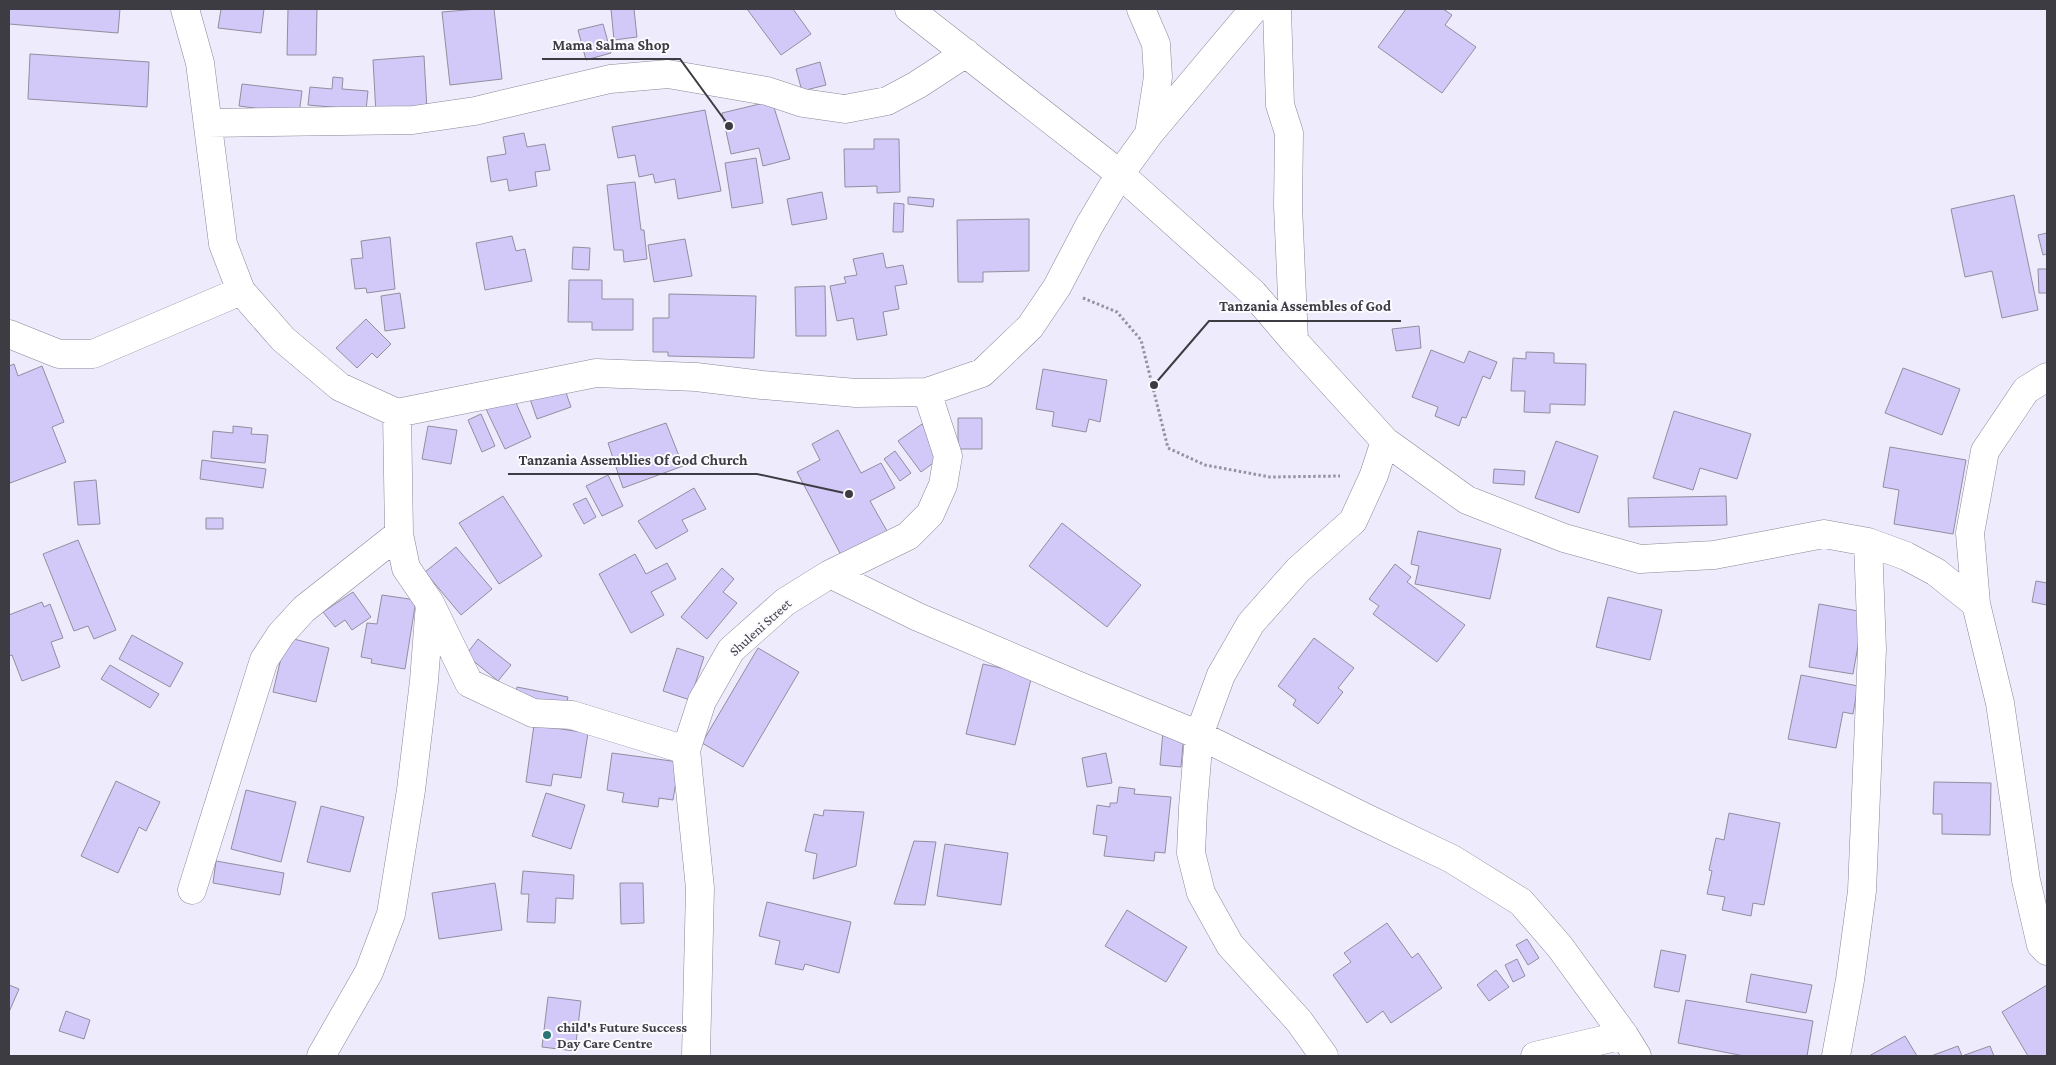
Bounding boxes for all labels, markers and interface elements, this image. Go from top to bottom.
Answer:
callout: Mama Salma Shop [542,29,680,59]
text: Mama Salma Shop [552,37,670,53]
callout: Tanzania Assembles of God [1209,291,1401,321]
text: Tanzania Assembles of God [1219,298,1392,314]
callout: Tanzania Assemblies Of God Church [508,444,757,474]
text: Tanzania Assemblies Of God Church [518,452,748,468]
street label: Shuleni Street [726,595,795,659]
place label: child's Future Success Day Care Centre [557,1019,687,1051]
marker: child's Future Success Day Care Centre [541,1029,553,1041]

